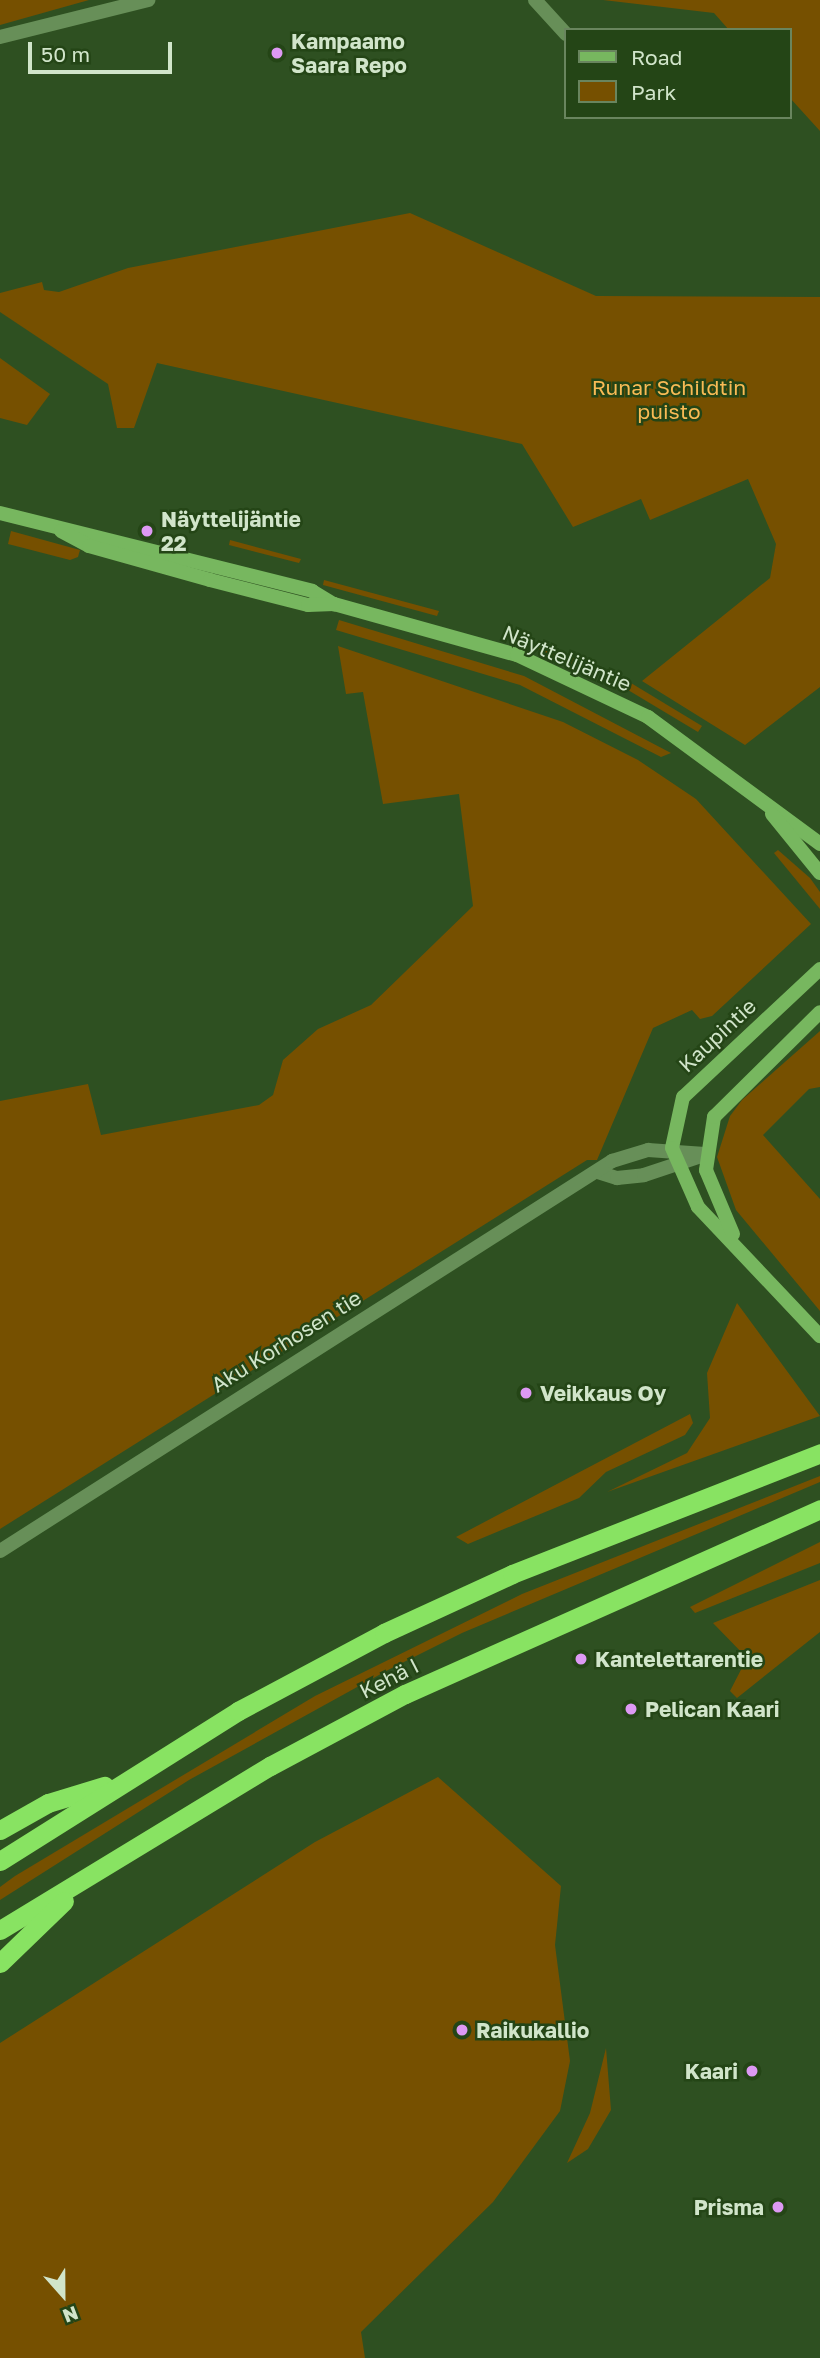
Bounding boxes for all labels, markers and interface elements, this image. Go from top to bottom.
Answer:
scale bar [32,28,175,72]
place label: Kampaamo Saara Repo [291,28,407,78]
legend [564,28,792,119]
text: 50 m [41,41,90,67]
text: Road [631,44,682,70]
marker: Kampaamo Saara Repo [269,45,285,61]
text: Park [631,79,676,105]
park label: Runar Schildtin puisto [592,374,746,424]
place label: Näyttelijäntie 22 [161,506,301,556]
marker: Näyttelijäntie 22 [139,523,155,539]
street label: Näyttelijäntie [499,620,635,696]
street label: Kaupintie [673,993,761,1077]
street label: Aku Korhosen tie [206,1285,366,1397]
place label: Veikkaus Oy [540,1380,666,1406]
marker: Veikkaus Oy [518,1385,534,1401]
place label: Kantelettarentie [595,1646,763,1672]
marker: Kantelettarentie [573,1651,589,1667]
street label: Kehä I [355,1653,423,1703]
place label: Pelican Kaari [645,1696,780,1722]
marker: Pelican Kaari [623,1701,639,1717]
place label: Raikukallio [476,2017,589,2043]
marker: Raikukallio [454,2022,470,2038]
place label: Kaari [685,2058,738,2084]
marker: Kaari [744,2063,760,2079]
place label: Prisma [694,2194,764,2220]
marker: Prisma [770,2199,786,2215]
north arrow [28,2260,98,2330]
text: N [60,2302,82,2328]

